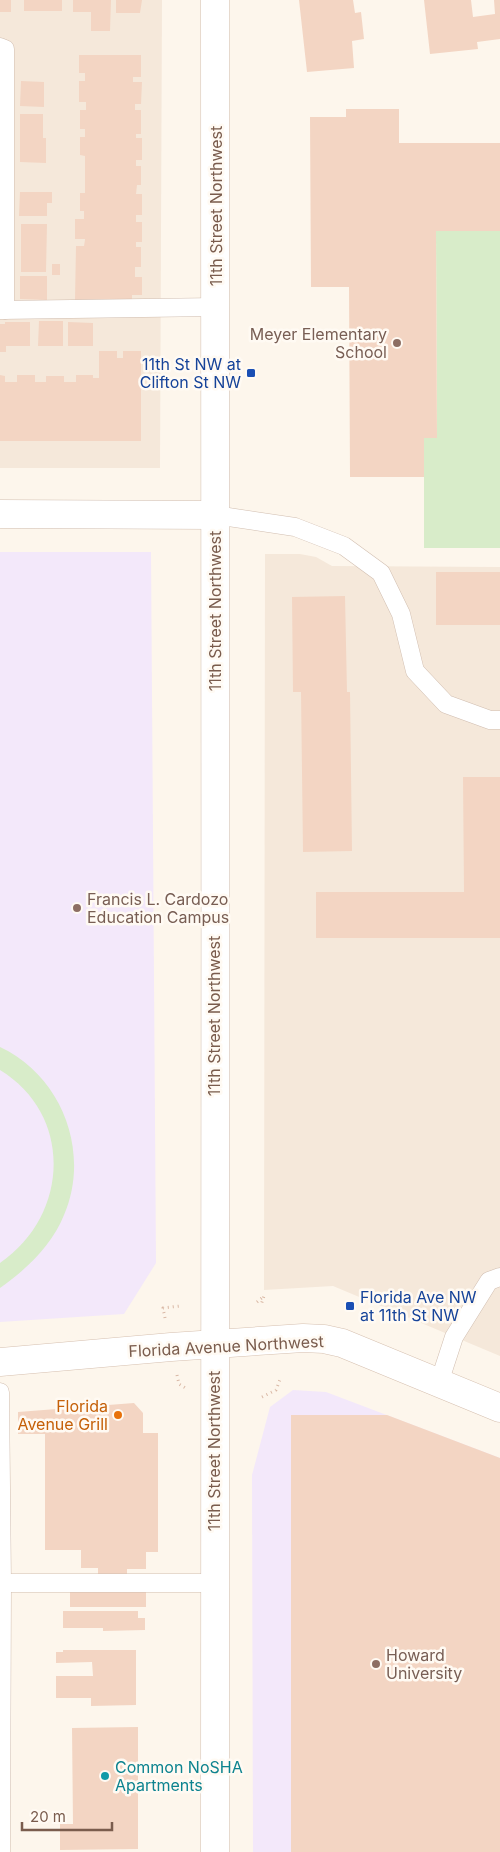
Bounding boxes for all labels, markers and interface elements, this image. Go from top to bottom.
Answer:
street label: 11th Street Northwest [206,126,226,286]
place label: Meyer Elementary School [250,324,387,362]
marker: Meyer Elementary School [391,337,403,349]
place label: 11th St NW at Clifton St NW [140,354,241,392]
marker: 11th St NW at Clifton St NW [245,367,257,379]
street label: 11th Street Northwest [205,531,225,691]
place label: Francis L. Cardozo Education Campus [87,889,229,927]
marker: Francis L. Cardozo Education Campus [71,902,83,914]
street label: 11th Street Northwest [204,936,224,1096]
place label: Florida Ave NW at 11th St NW [360,1287,477,1325]
marker: Florida Ave NW at 11th St NW [344,1300,356,1312]
street label: Florida Avenue Northwest [128,1331,324,1361]
street label: 11th Street Northwest [204,1371,224,1531]
place label: Florida Avenue Grill [17,1396,108,1434]
marker: Florida Avenue Grill [112,1409,124,1421]
place label: Howard University [386,1645,462,1683]
marker: Howard University [370,1658,382,1670]
place label: Common NoSHA Apartments [115,1757,243,1795]
marker: Common NoSHA Apartments [99,1770,111,1782]
scale bar [22,1800,112,1832]
text: 20 m [30,1807,66,1826]

